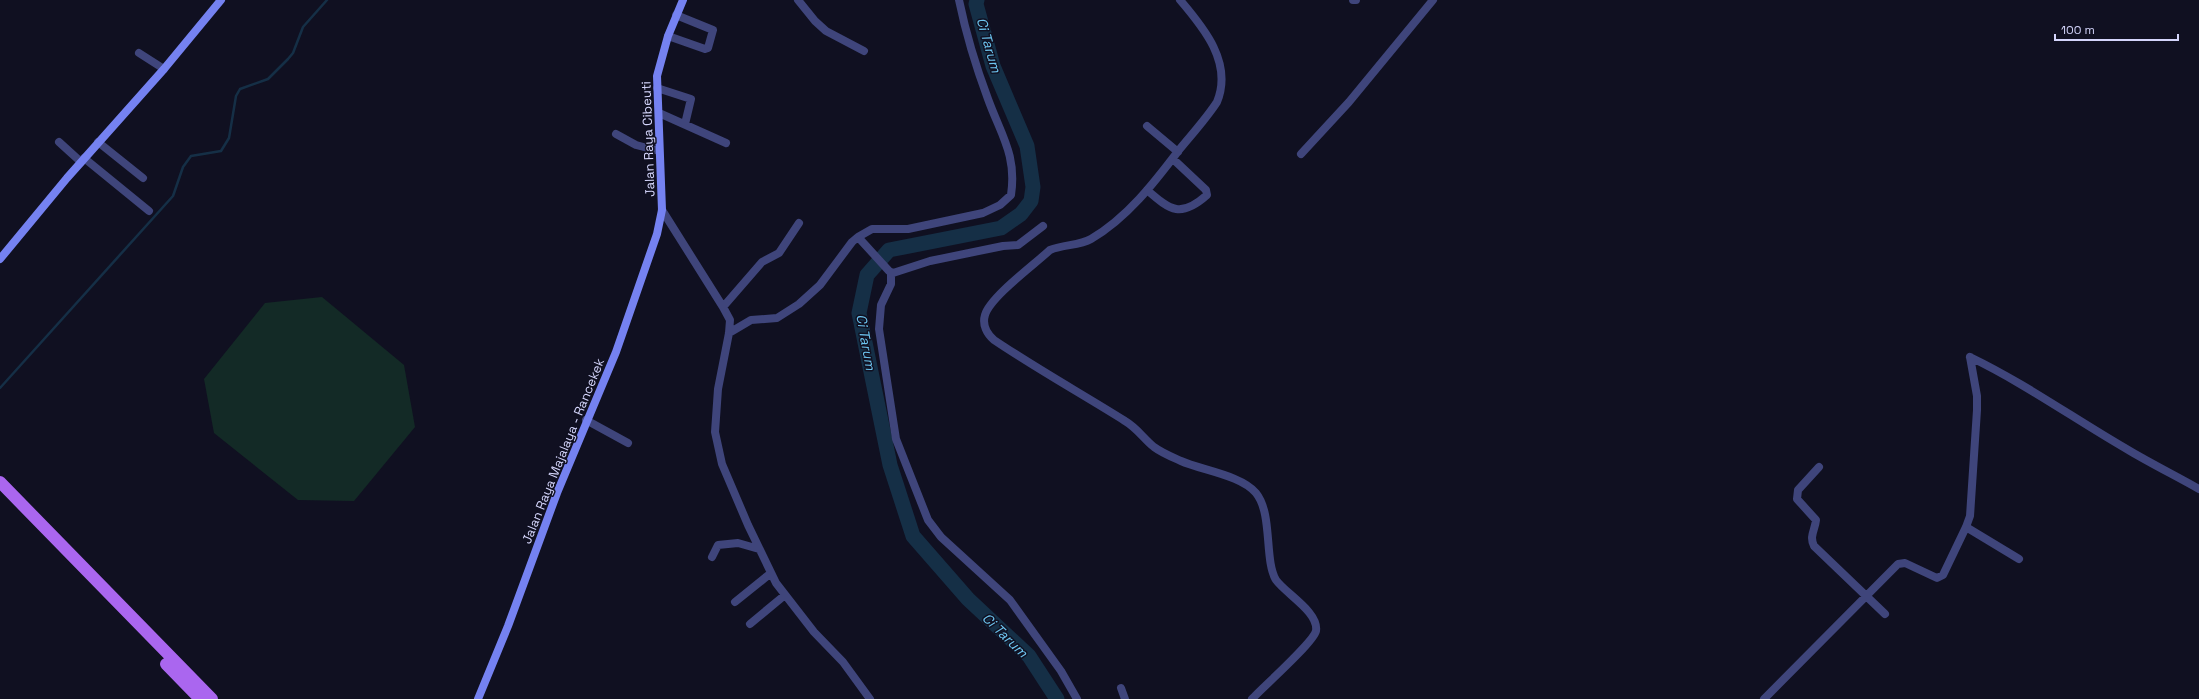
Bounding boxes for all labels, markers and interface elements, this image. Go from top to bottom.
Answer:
water label: Ci Tarum [973,15,1006,76]
scale bar [2055,16,2178,42]
text: 100 m [2061,22,2095,38]
street label: Jalan Raya Cibeuti [637,81,659,197]
water label: Ci Tarum [852,313,880,372]
street label: Jalan Raya Majalaya - Rancekek [518,356,608,546]
water label: Ci Tarum [978,609,1032,662]

